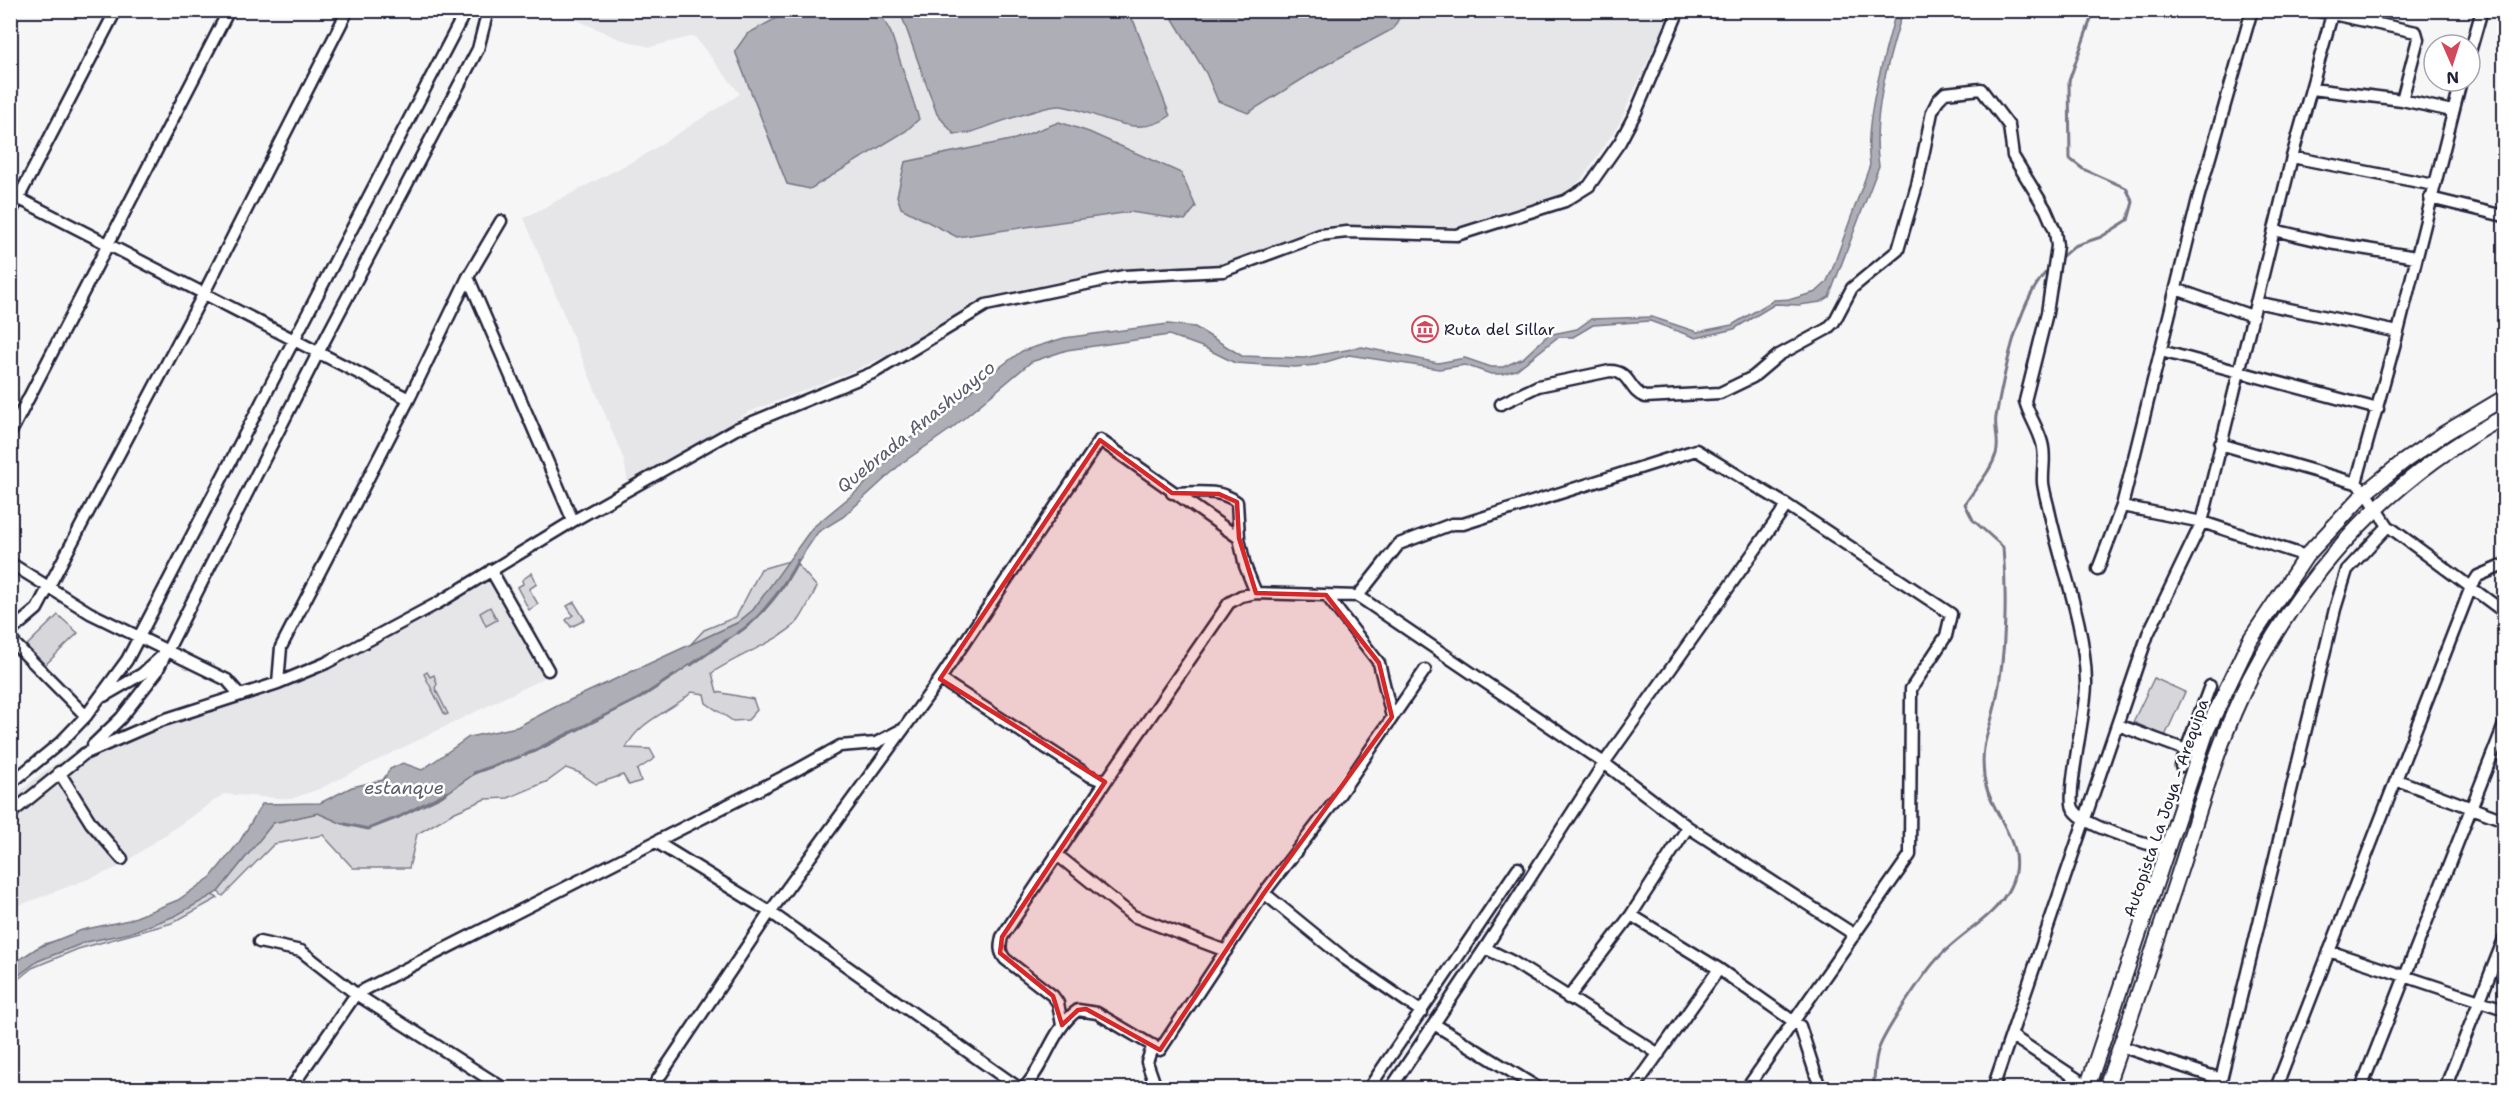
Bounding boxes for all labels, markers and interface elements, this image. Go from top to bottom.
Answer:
north arrow [2422,33,2482,93]
text: N [2446,67,2460,88]
museum icon: Ruta del Sillar [1410,314,1440,344]
place label: Ruta del Sillar [1444,319,1555,340]
water label: Quebrada Anashuayco [832,355,1000,499]
street label: Autopista La Joya - Arequipa [2119,696,2213,920]
water label: estanque [364,776,444,800]

